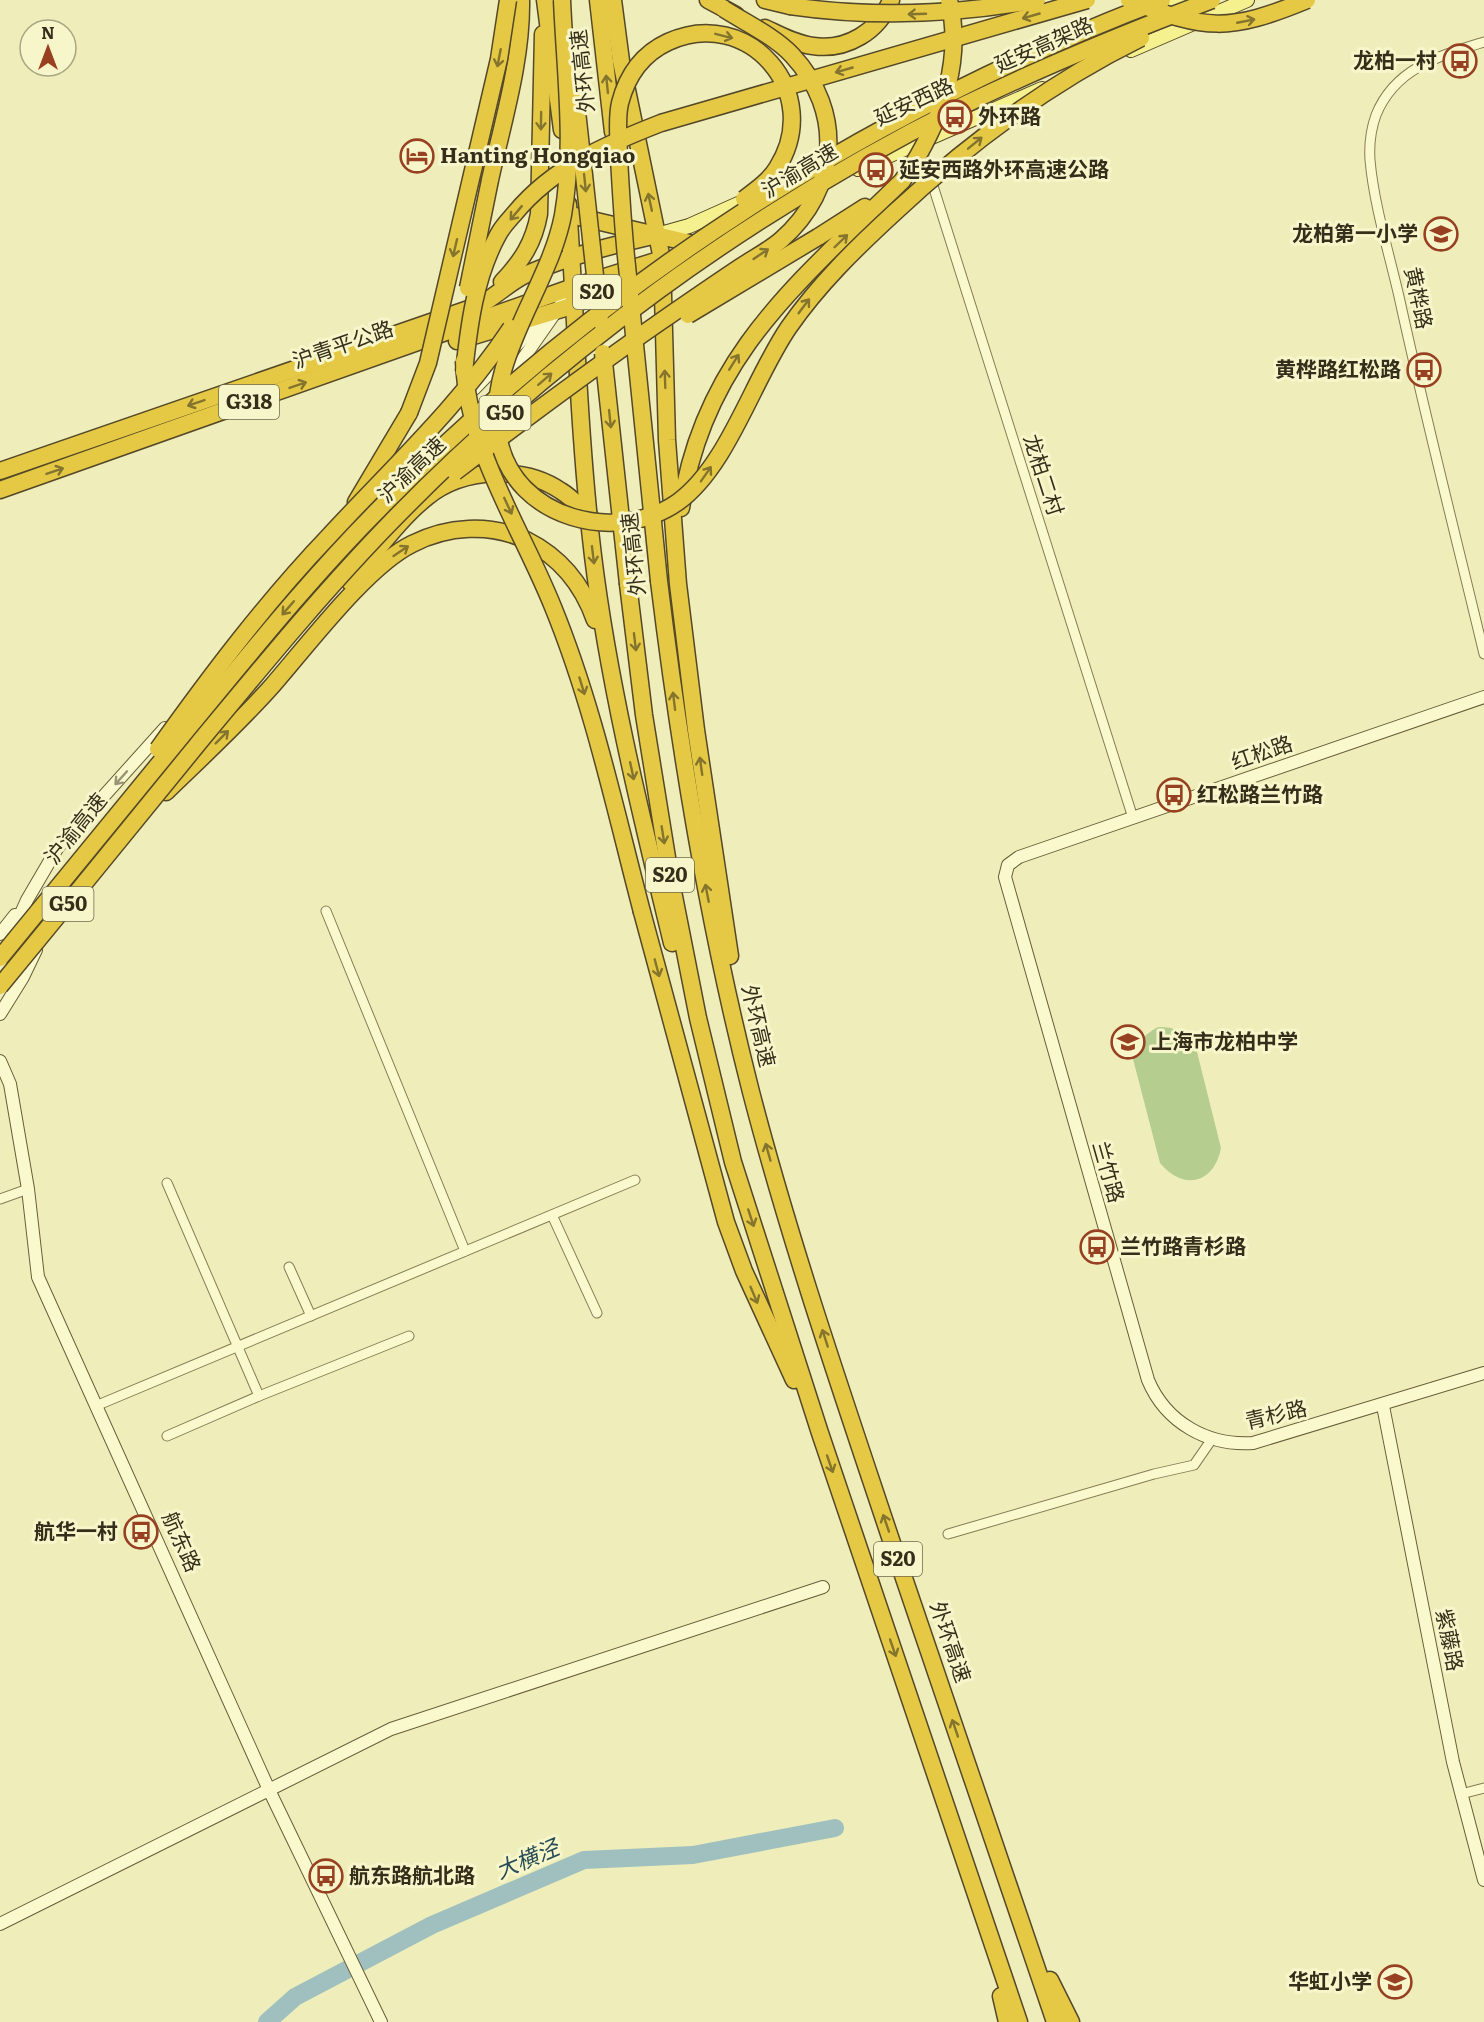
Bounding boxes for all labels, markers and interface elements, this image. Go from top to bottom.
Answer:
street label: 延安高架路 [989,7,1097,78]
one-way arrow [907,8,927,19]
one-way arrow [1022,11,1041,22]
one-way arrow [1236,15,1255,26]
north arrow [18,18,78,78]
text: N [41,20,55,44]
street label: 外环高速 [561,28,600,115]
one-way arrow [714,31,733,43]
place label: 龙柏一村 [1353,43,1437,74]
bus stop icon: 龙柏一村 [1442,43,1478,79]
one-way arrow [493,47,504,67]
one-way arrow [834,65,853,76]
street label: 延安西路 [868,68,958,132]
one-way arrow [602,75,613,94]
bus stop icon: 外环路 [937,99,973,135]
place label: 外环路 [978,99,1041,130]
one-way arrow [535,111,547,131]
street label: 沪渝高速 [755,134,843,204]
one-way arrow [967,137,983,150]
hotel icon: Hanting Hongqiao [399,138,435,174]
place label: Hanting Hongqiao [440,138,635,169]
bus stop icon: 延安西路外环高速公路 [858,152,894,188]
place label: 延安西路外环高速公路 [899,152,1109,183]
one-way arrow [580,173,591,193]
one-way arrow [644,192,656,211]
one-way arrow [509,204,522,220]
place label: 龙柏第一小学 [1292,216,1418,247]
school or university icon: 龙柏第一小学 [1423,216,1459,252]
one-way arrow [833,233,848,248]
one-way arrow [449,237,460,257]
one-way arrow [752,247,769,260]
street label: 黄桦路 [1399,263,1442,332]
road number: S20 [573,275,621,309]
one-way arrow [797,299,810,315]
street label: 沪青平公路 [288,311,397,374]
place label: 黄桦路红松路 [1275,352,1401,383]
bus stop icon: 黄桦路红松路 [1406,352,1442,388]
one-way arrow [728,354,740,371]
one-way arrow [659,369,671,389]
one-way arrow [537,372,552,386]
one-way arrow [288,378,307,389]
road number: G318 [219,385,279,419]
road number: G50 [480,396,530,430]
one-way arrow [187,398,206,409]
one-way arrow [605,409,616,429]
street label: 沪渝高速 [369,428,451,509]
street label: 龙柏二村 [1018,429,1073,519]
one-way arrow [45,464,64,475]
one-way arrow [700,467,712,483]
one-way arrow [502,497,514,515]
street label: 外环高速 [612,511,651,598]
one-way arrow [392,545,408,557]
one-way arrow [588,545,599,564]
one-way arrow [281,600,295,615]
one-way arrow [630,631,641,651]
one-way arrow [577,677,588,696]
one-way arrow [668,692,679,711]
street label: 红松路 [1226,726,1296,776]
one-way arrow [215,729,230,744]
one-way arrow [696,757,707,776]
one-way arrow [627,762,639,781]
one-way arrow [114,770,128,785]
bus stop icon: 红松路兰竹路 [1156,777,1192,813]
place label: 红松路兰竹路 [1197,777,1323,808]
street label: 沪渝高速 [36,785,113,870]
one-way arrow [658,824,669,844]
road number: S20 [646,858,694,892]
one-way arrow [701,884,712,903]
road number: G50 [42,887,94,921]
one-way arrow [651,958,663,977]
street label: 外环高速 [736,981,785,1070]
school or university icon: 上海市龙柏中学 [1110,1024,1146,1060]
place label: 上海市龙柏中学 [1151,1024,1298,1055]
street label: 兰竹路 [1087,1137,1134,1206]
one-way arrow [762,1142,773,1161]
one-way arrow [746,1208,757,1227]
bus stop icon: 兰竹路青杉路 [1079,1229,1115,1265]
place label: 兰竹路青杉路 [1120,1229,1246,1260]
one-way arrow [749,1286,761,1304]
one-way arrow [819,1329,830,1348]
street label: 青杉路 [1241,1390,1310,1435]
one-way arrow [825,1454,836,1473]
street label: 航东路 [156,1506,210,1576]
place label: 航华一村 [34,1514,118,1545]
bus stop icon: 航华一村 [123,1514,159,1550]
one-way arrow [879,1514,890,1533]
road number: S20 [874,1542,922,1576]
street label: 外环高速 [924,1596,981,1686]
street label: 紫藤路 [1430,1606,1473,1673]
one-way arrow [888,1639,899,1657]
one-way arrow [949,1719,960,1738]
water label: 大横泾 [490,1829,565,1886]
bus stop icon: 航东路航北路 [308,1858,344,1894]
place label: 航东路航北路 [349,1858,475,1889]
place label: 华虹小学 [1288,1964,1372,1995]
school or university icon: 华虹小学 [1377,1964,1413,2000]

